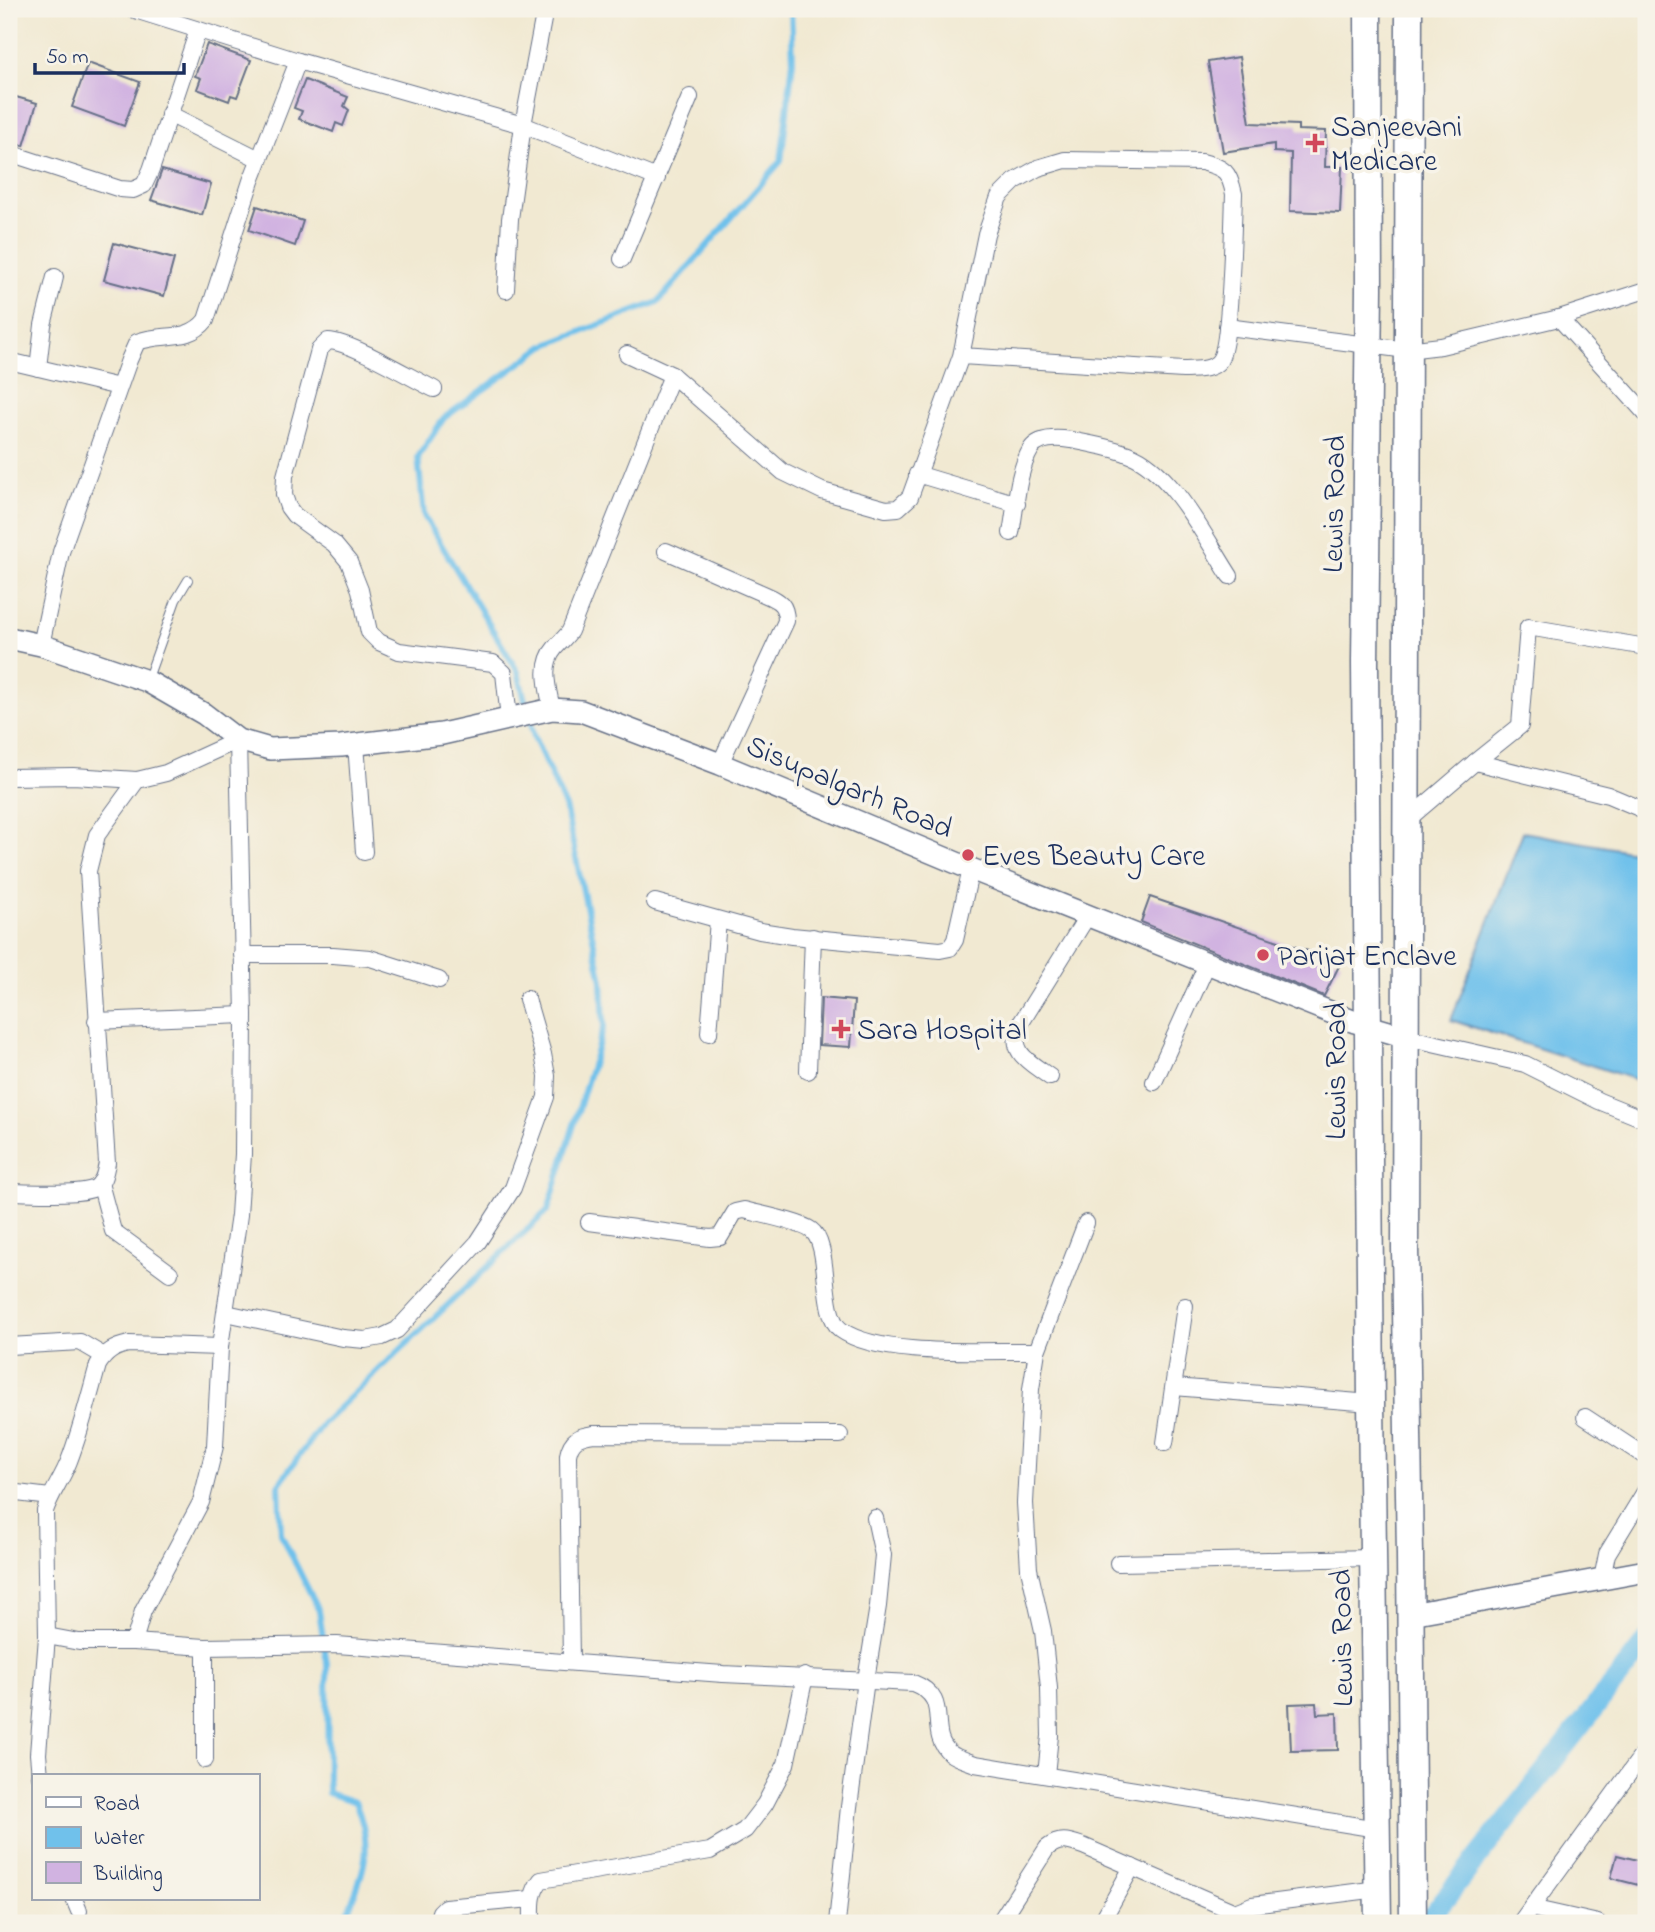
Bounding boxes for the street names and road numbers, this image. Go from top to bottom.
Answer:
street label: Lewis Road [1313,435,1359,573]
street label: Sisupalgarh Road [739,725,959,852]
street label: Lewis Road [1316,1002,1360,1140]
street label: Lewis Road [1321,1569,1367,1707]

